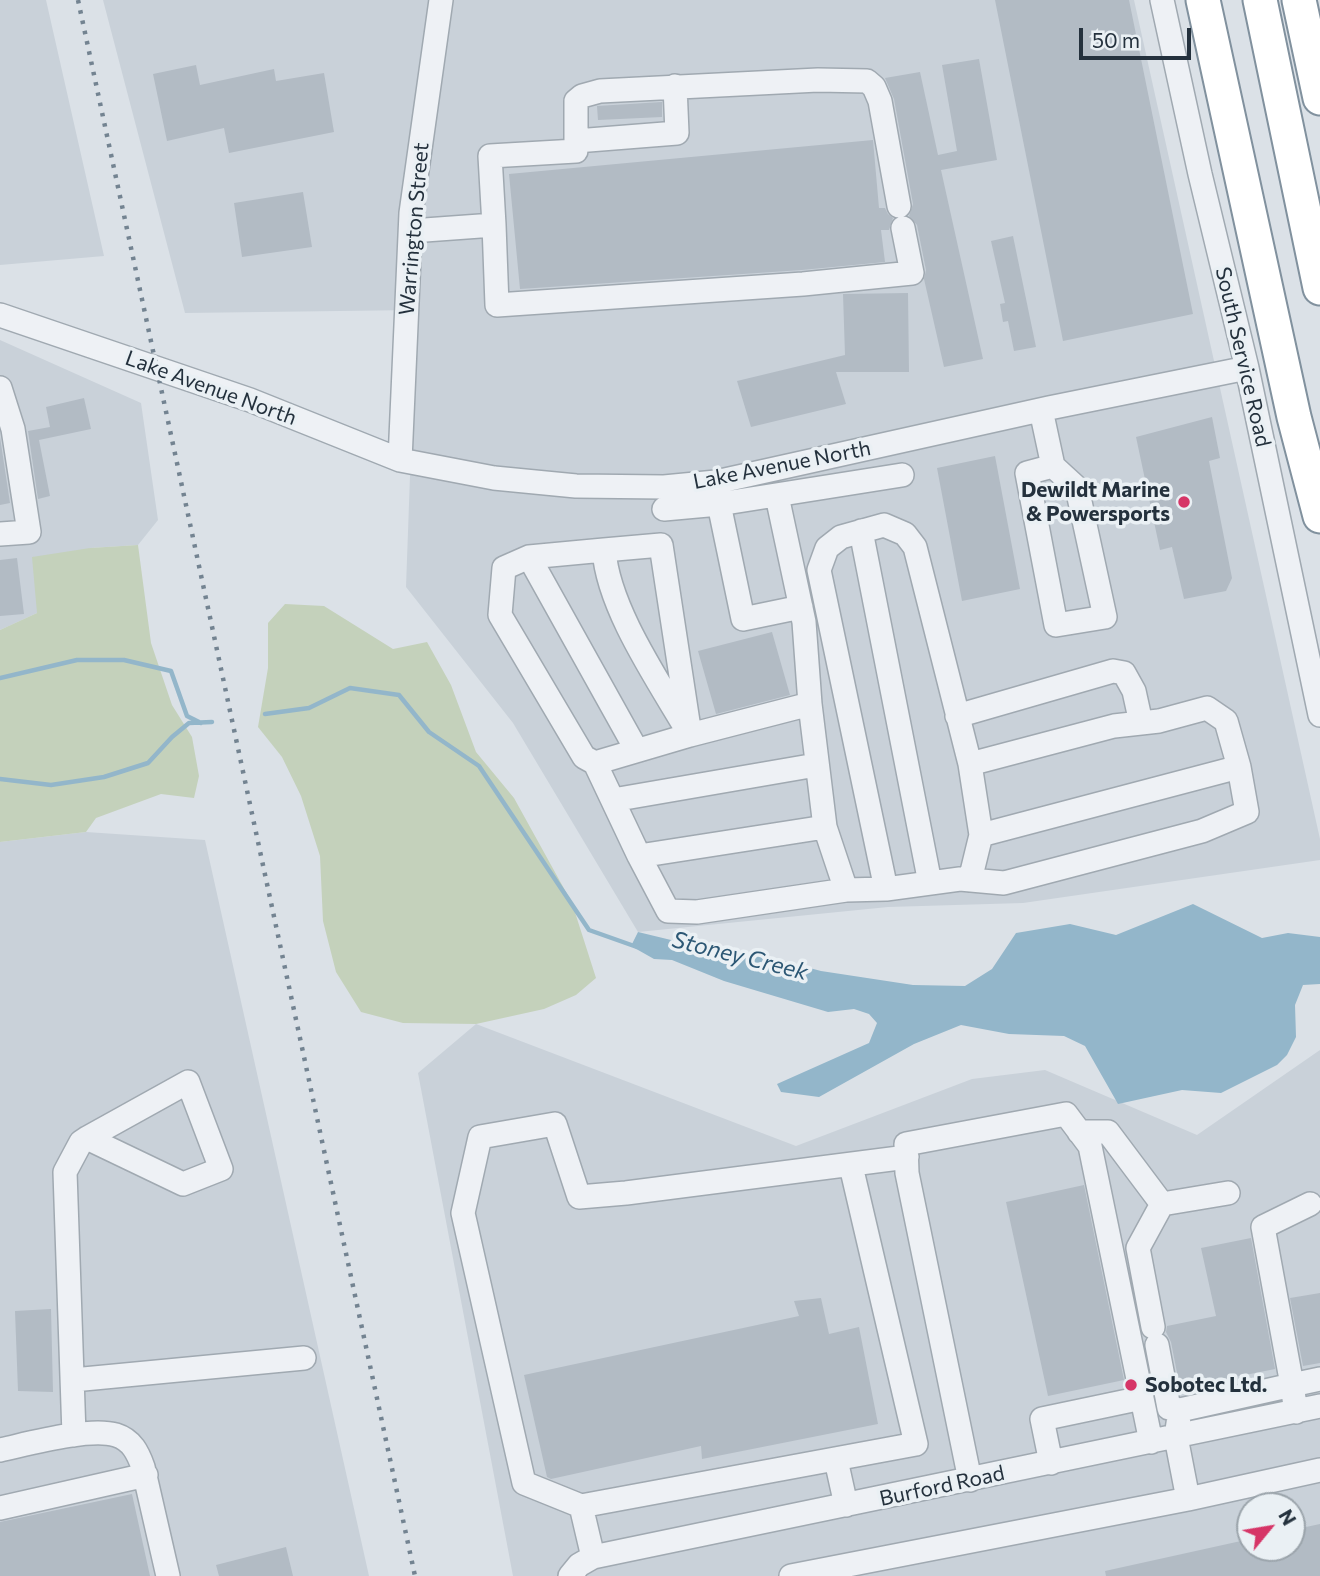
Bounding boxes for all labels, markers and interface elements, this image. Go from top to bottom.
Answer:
scale bar [1082,14,1194,58]
text: 50 m [1092,27,1140,52]
street label: Warrington Street [394,142,434,316]
street label: South Service Road [1210,265,1276,449]
street label: Lake Avenue North [122,345,300,431]
street label: Lake Avenue North [691,435,873,495]
place label: Dewildt Marine & Powersports [1021,477,1170,527]
marker: Dewildt Marine & Powersports [1176,494,1192,510]
water label: Stoney Creek [669,926,811,986]
place label: Sobotec Ltd. [1145,1372,1267,1398]
marker: Sobotec Ltd. [1123,1377,1139,1393]
street label: Burford Road [877,1460,1007,1512]
north arrow [1236,1492,1306,1562]
text: N [1274,1505,1301,1529]

